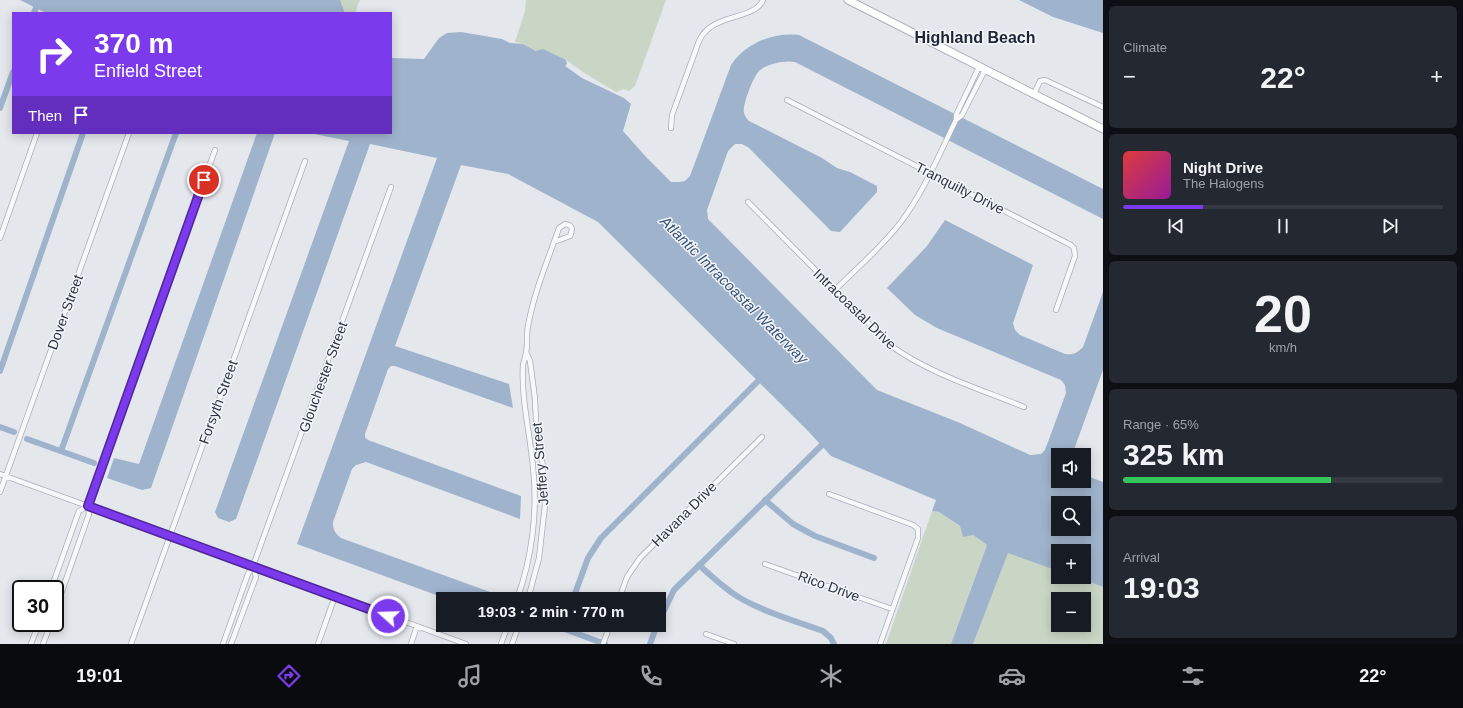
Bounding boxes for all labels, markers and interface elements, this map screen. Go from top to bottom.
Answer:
icon: right [28,28,80,80]
text: 370 m [94,28,173,59]
district label: Highland Beach [915,29,1035,46]
text: Climate [1123,40,1167,55]
text: Enfield Street [94,61,202,81]
text: 22° [1260,61,1306,94]
text: − [1123,64,1136,89]
text: + [1430,64,1443,89]
icon: arrive [70,104,92,126]
text: Then [28,107,62,124]
street label: Tranquilty Drive [913,159,1007,217]
text: Night Drive [1183,159,1263,176]
pin [187,163,221,197]
icon: arrive [193,169,215,191]
text: The Halogens [1183,176,1264,191]
water label: Atlantic Intracoastal Waterway [656,212,813,368]
icon: previous [1165,215,1187,237]
icon: pause [1272,215,1294,237]
icon: next [1379,215,1401,237]
street label: Intracoastal Drive [810,265,900,353]
street label: Dover Street [44,272,86,352]
text: 20 [1254,285,1312,343]
street label: Glouchester Street [296,319,351,435]
text: km/h [1269,340,1297,355]
street label: Forsyth Street [195,358,241,446]
text: Range · 65% [1123,417,1199,432]
street label: Jeffery Street [528,422,552,506]
text: 325 km [1123,438,1225,471]
map controls [1051,448,1091,632]
button: sound [1051,448,1091,488]
street label: Havana Drive [648,478,720,550]
button: search [1051,496,1091,536]
button: + [1051,544,1091,584]
text: Arrival [1123,550,1160,565]
street label: Rico Drive [796,567,862,605]
text: 19:03 [1123,571,1200,604]
speed limit sign: 30 [12,580,64,632]
button: − [1051,592,1091,632]
position arrow [367,595,409,637]
text: 19:03 · 2 min · 770 m [478,603,624,620]
icon: directions [275,662,303,690]
icon: music [456,662,484,690]
icon: phone [637,662,665,690]
icon: climate [817,662,845,690]
icon: car [998,662,1026,690]
icon: filters [1179,662,1207,690]
text: 19:01 [76,666,122,686]
text: 22° [1359,666,1387,686]

